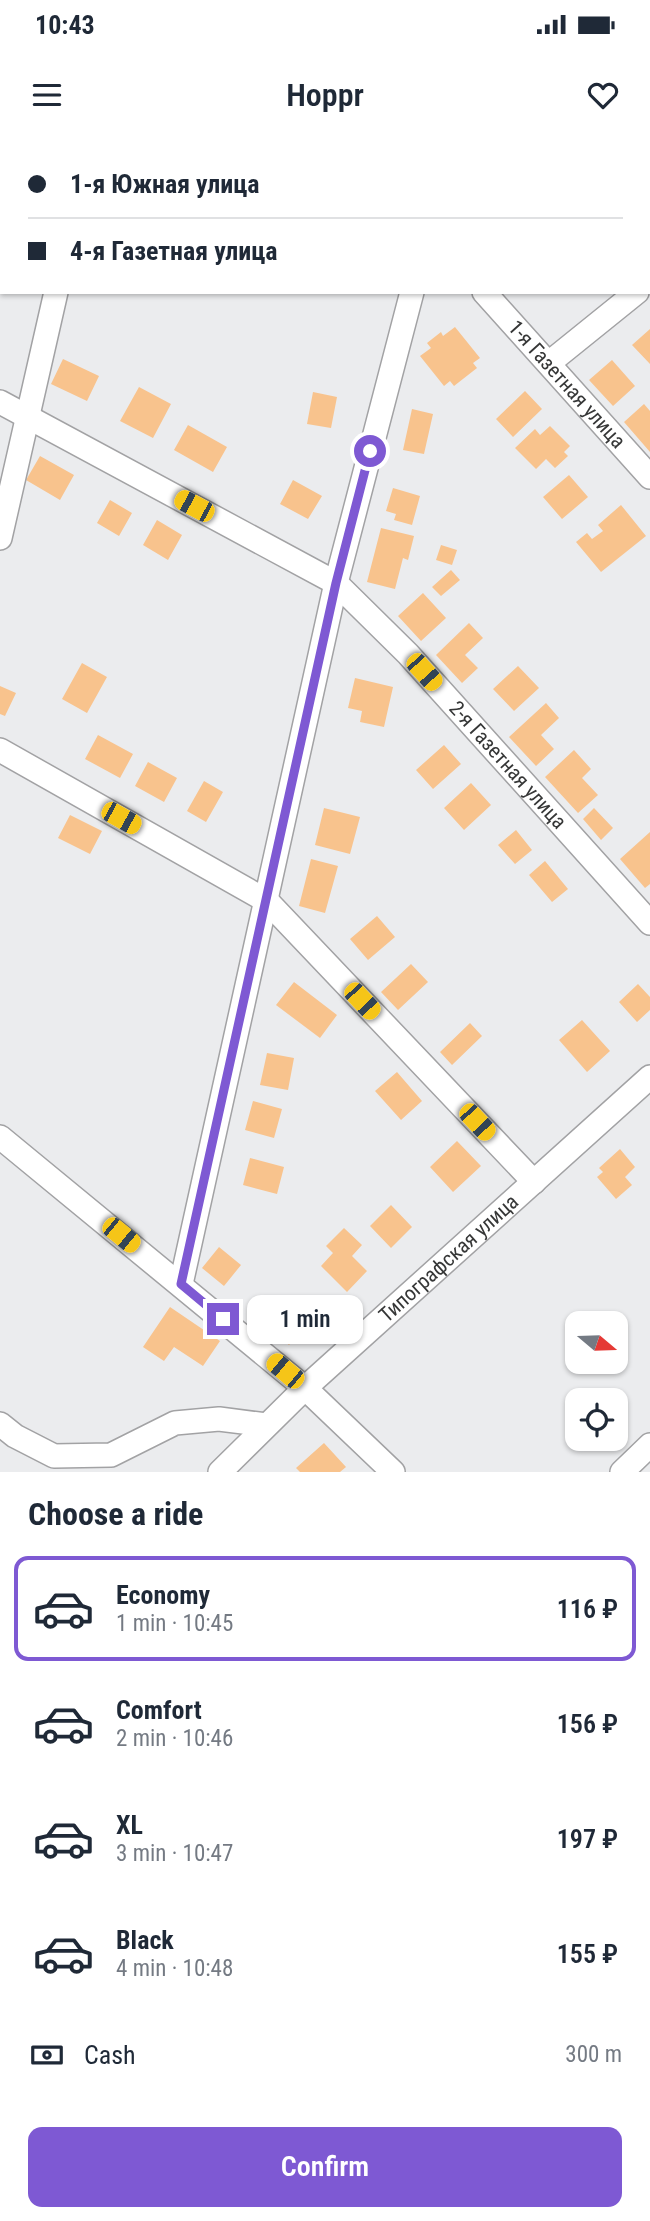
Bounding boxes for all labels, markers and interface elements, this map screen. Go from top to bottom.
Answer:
text: 10:43 [35,10,95,40]
icon: menu [28,76,66,114]
text: Hoppr [286,76,364,114]
icon: heart [584,76,622,114]
text: 1-я Южная улица [70,169,260,199]
text: 4-я Газетная улица [70,236,278,266]
street label: 1-я Газетная улица [503,315,630,453]
route start [354,435,386,467]
car [171,487,218,525]
car [403,649,446,695]
street label: 2-я Газетная улица [444,696,571,834]
car [98,799,145,837]
car [340,978,385,1024]
car [455,1099,500,1145]
street label: Типографская улица [374,1190,523,1327]
car [99,1214,144,1256]
callout: 1 min [248,1294,363,1344]
route end [207,1303,239,1335]
text: 1 min [280,1306,330,1333]
north arrow [565,1311,628,1374]
map controls [565,1311,628,1451]
car [263,1349,308,1393]
button: locate [565,1388,628,1451]
text: Choose a ride [28,1495,203,1533]
icon: car [32,1577,95,1640]
text: Economy [116,1580,210,1610]
text: 116 ₽ [557,1594,618,1624]
text: 1 min · 10:45 [116,1610,233,1637]
icon: car [32,1692,95,1755]
text: Comfort [116,1695,202,1725]
text: 156 ₽ [557,1709,618,1739]
text: 2 min · 10:46 [116,1725,233,1752]
icon: car [32,1807,95,1870]
text: XL [116,1810,143,1840]
text: 197 ₽ [557,1824,618,1854]
text: 3 min · 10:47 [116,1840,233,1867]
icon: car [32,1922,95,1985]
text: Black [116,1925,174,1955]
text: 155 ₽ [557,1939,618,1969]
text: 4 min · 10:48 [116,1955,233,1982]
icon: cash [28,2036,66,2074]
text: Cash [84,2040,136,2070]
text: 300 m [565,2041,622,2068]
button: Confirm [28,2127,622,2207]

